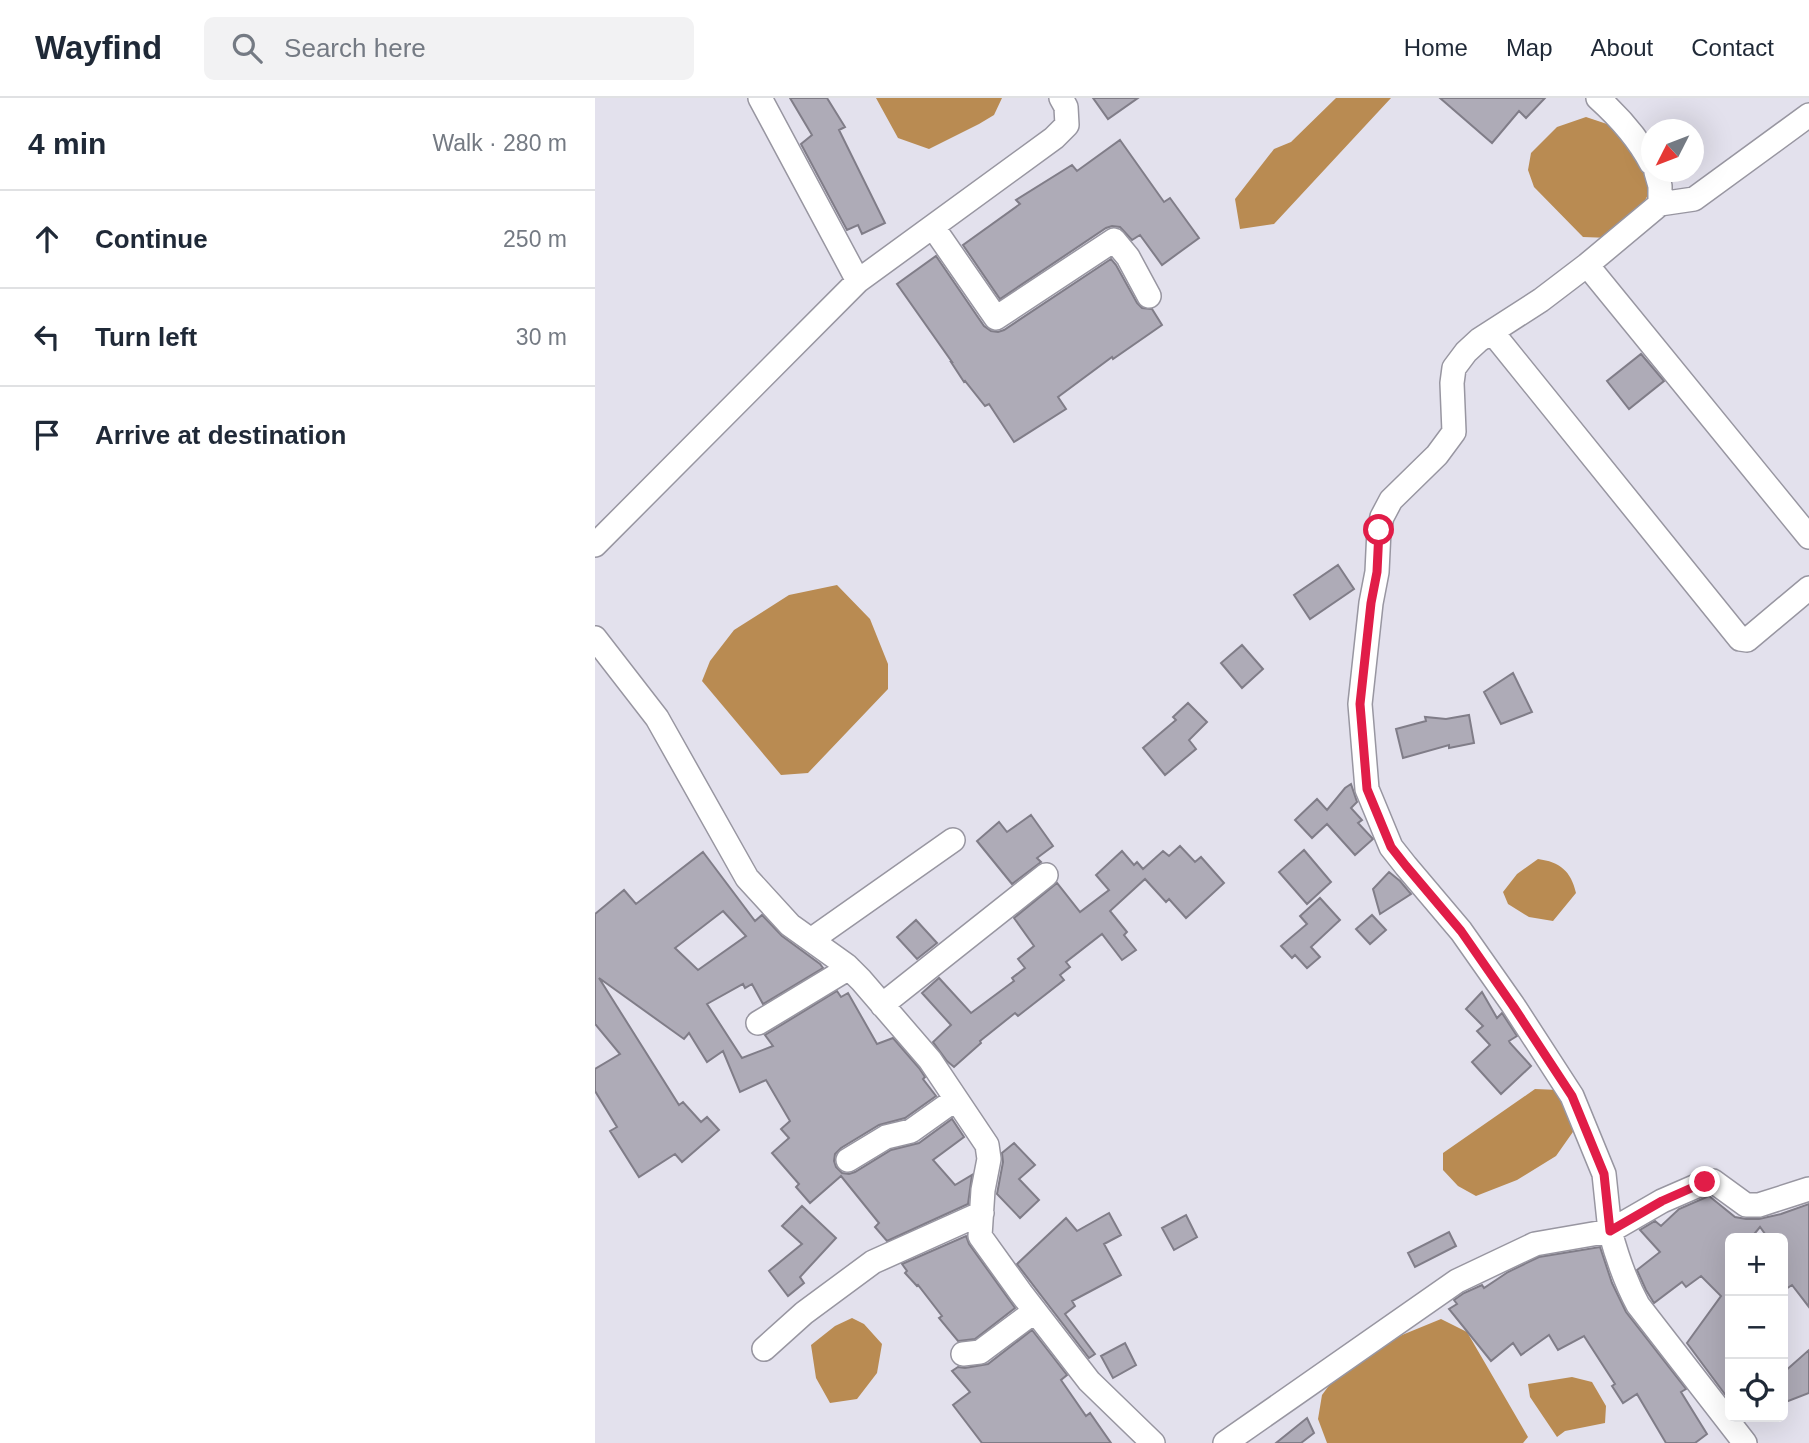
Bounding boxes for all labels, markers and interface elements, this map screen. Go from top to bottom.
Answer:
search box [204,17,694,80]
text: Wayfind [35,29,162,66]
icon: search [228,29,266,67]
text: Search here [284,33,426,63]
text: Home [1404,34,1468,61]
text: Map [1506,34,1553,61]
text: About [1591,34,1653,61]
text: Contact [1691,34,1774,61]
north arrow [1641,119,1704,182]
text: 4 min [28,127,106,160]
text: Walk · 280 m [432,130,567,156]
icon: ahead [28,220,66,258]
text: Continue [95,224,208,254]
text: 250 m [503,226,567,252]
icon: left [28,318,66,356]
text: Turn left [95,322,197,352]
text: 30 m [516,324,567,350]
icon: arrive [28,416,66,454]
text: Arrive at destination [95,420,346,450]
route start [1363,514,1394,545]
route end [1689,1166,1720,1197]
map controls [1725,1233,1788,1422]
button: + [1725,1233,1788,1296]
button: − [1725,1296,1788,1359]
button: locate [1725,1359,1788,1422]

